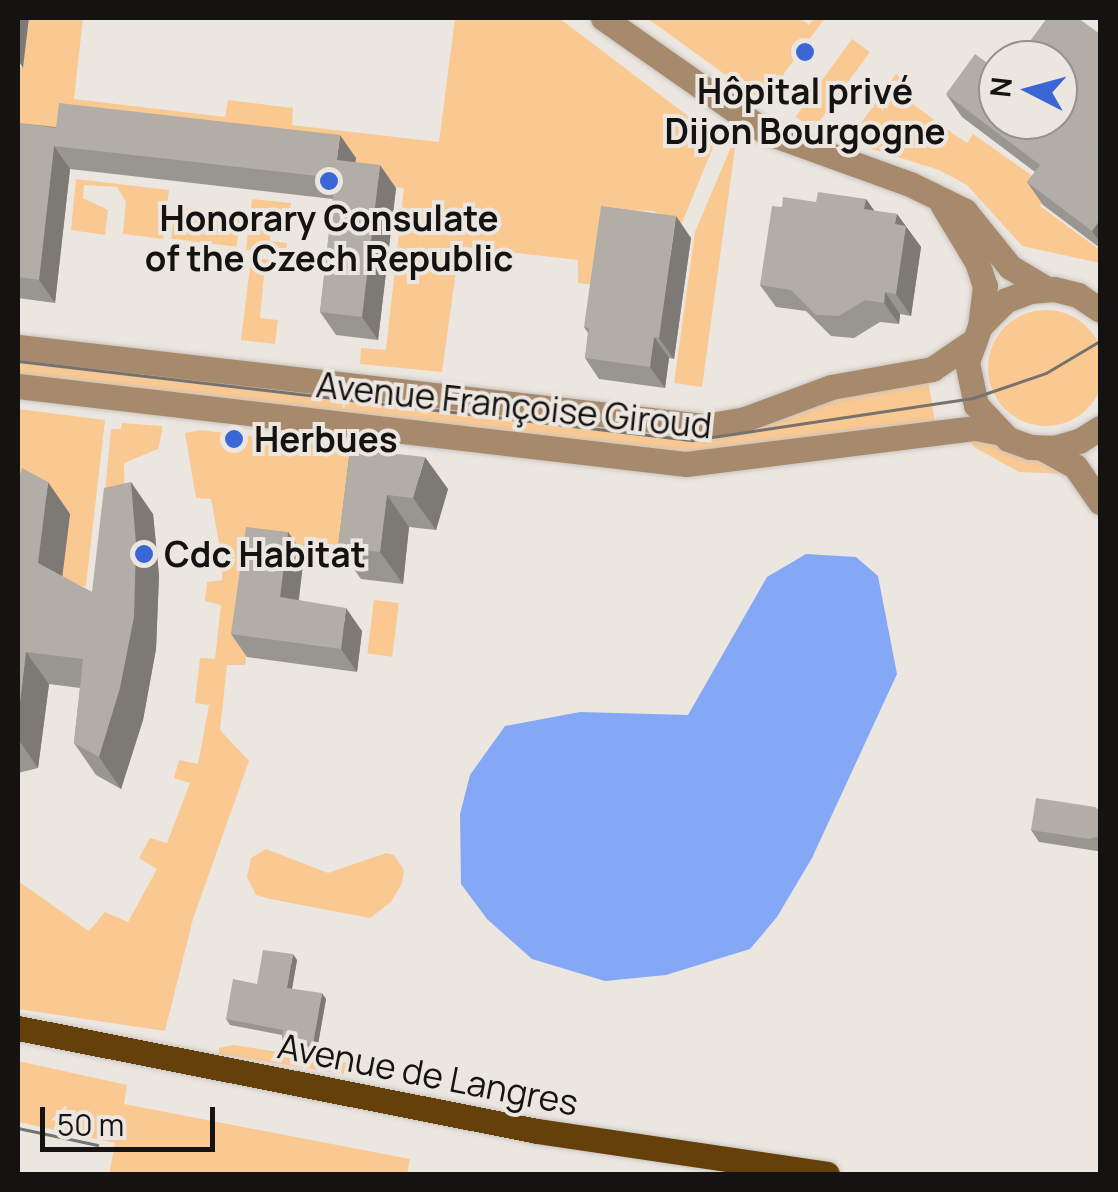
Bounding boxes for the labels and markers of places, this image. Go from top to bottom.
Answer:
marker: Hôpital privé Dijon Bourgogne [792,39,818,65]
place label: Hôpital privé Dijon Bourgogne [664,70,946,152]
marker: Honorary Consulate of the Czech Republic [318,170,340,192]
place label: Honorary Consulate of the Czech Republic [145,197,513,279]
place label: Herbues [254,418,398,460]
marker: Herbues [223,428,245,450]
place label: Cdc Habitat [164,533,366,575]
marker: Cdc Habitat [133,543,155,565]

